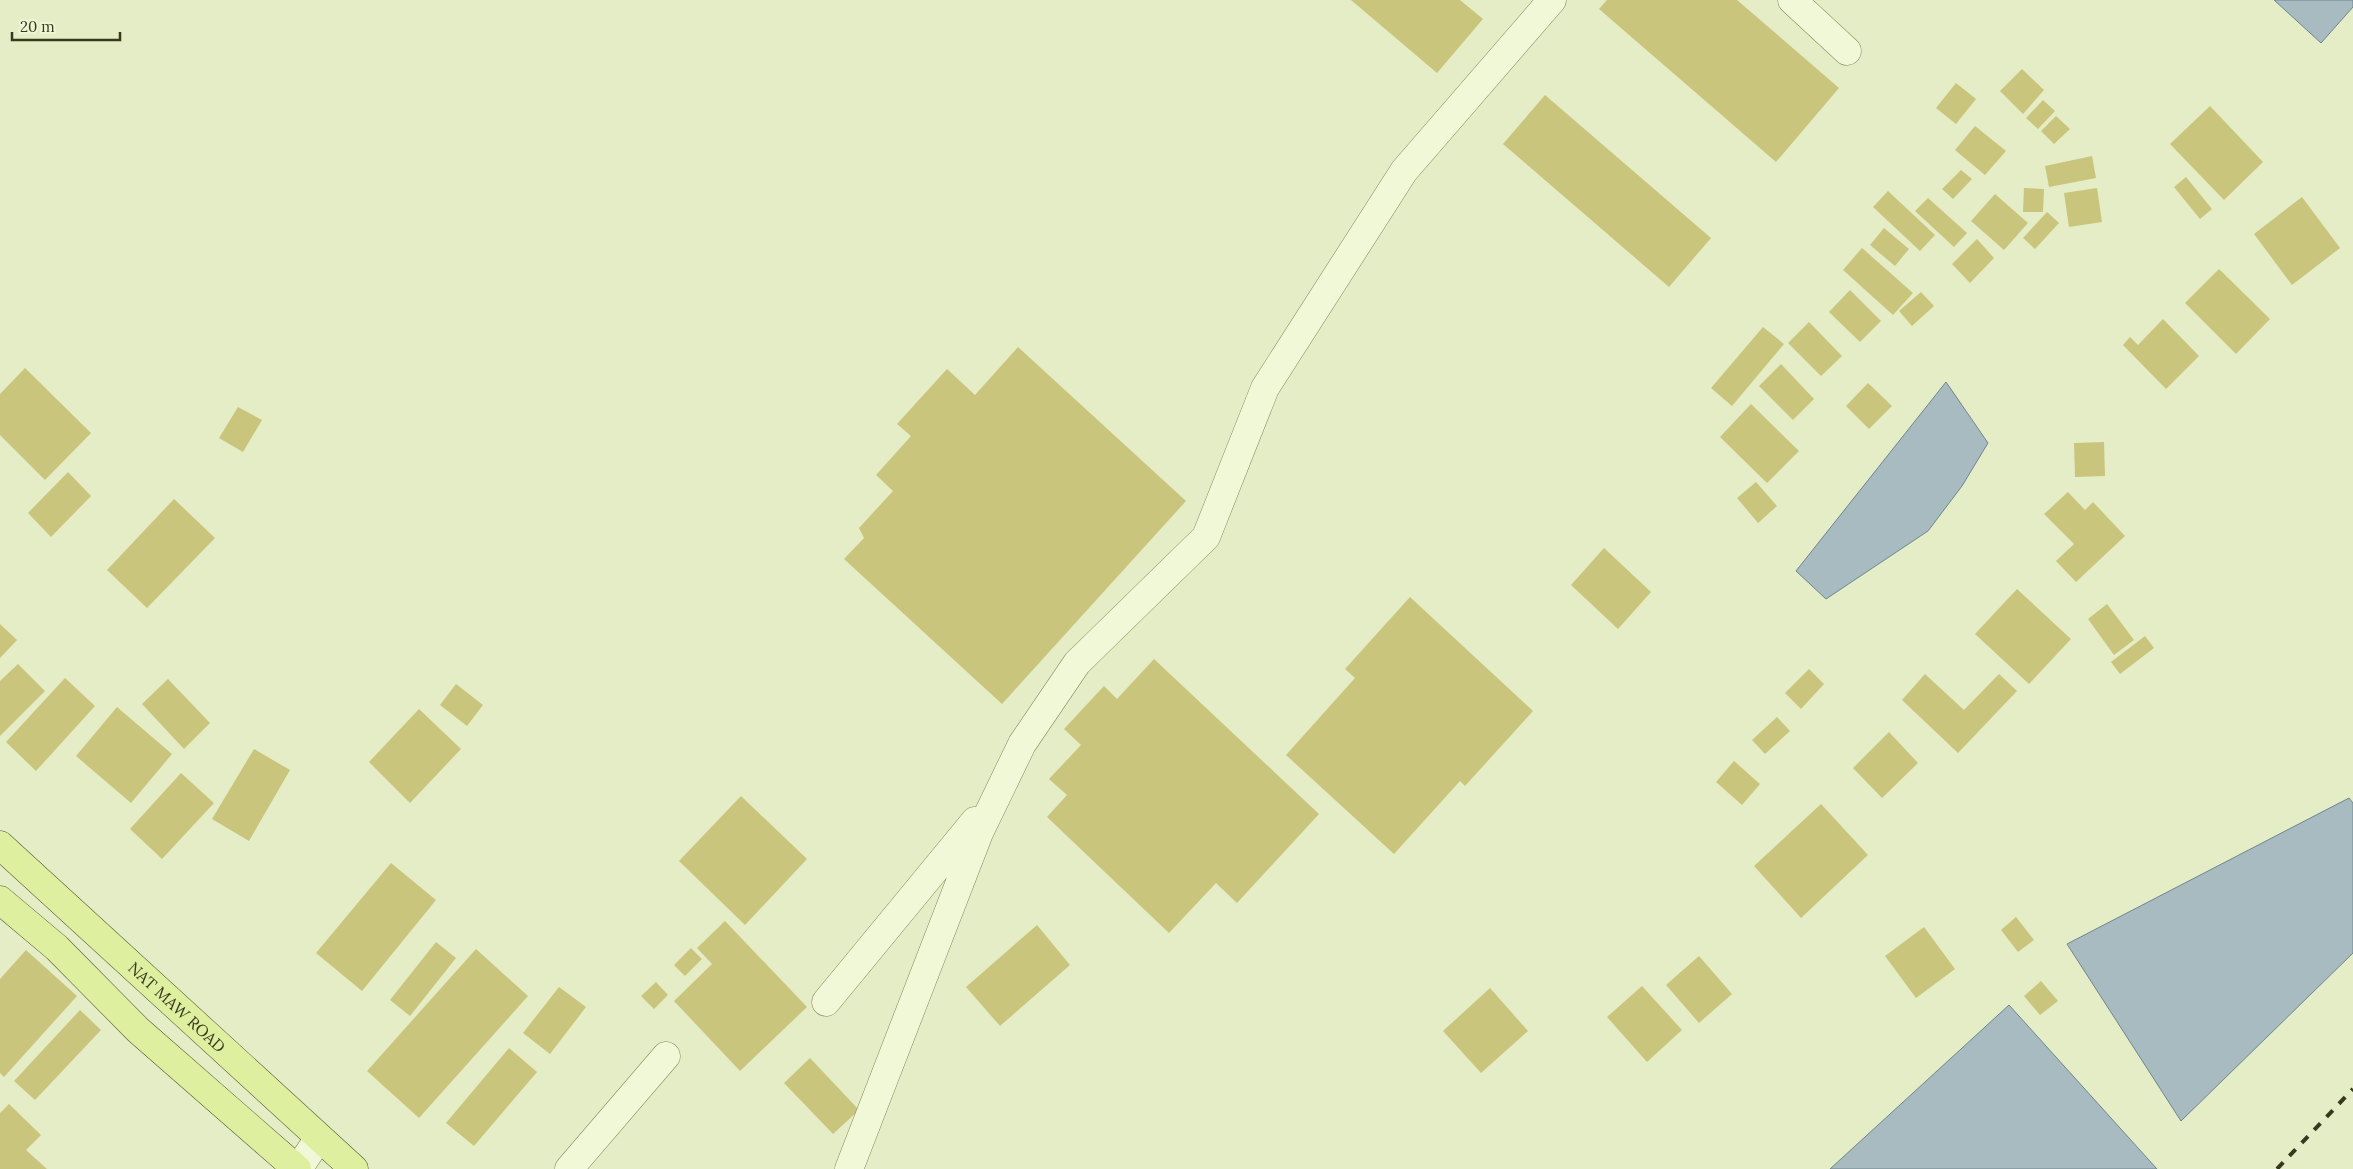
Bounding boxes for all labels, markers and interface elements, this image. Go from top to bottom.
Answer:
scale bar [12,10,120,42]
text: 20 m [20,17,55,36]
street label: NAT MAW ROAD [124,957,230,1057]

